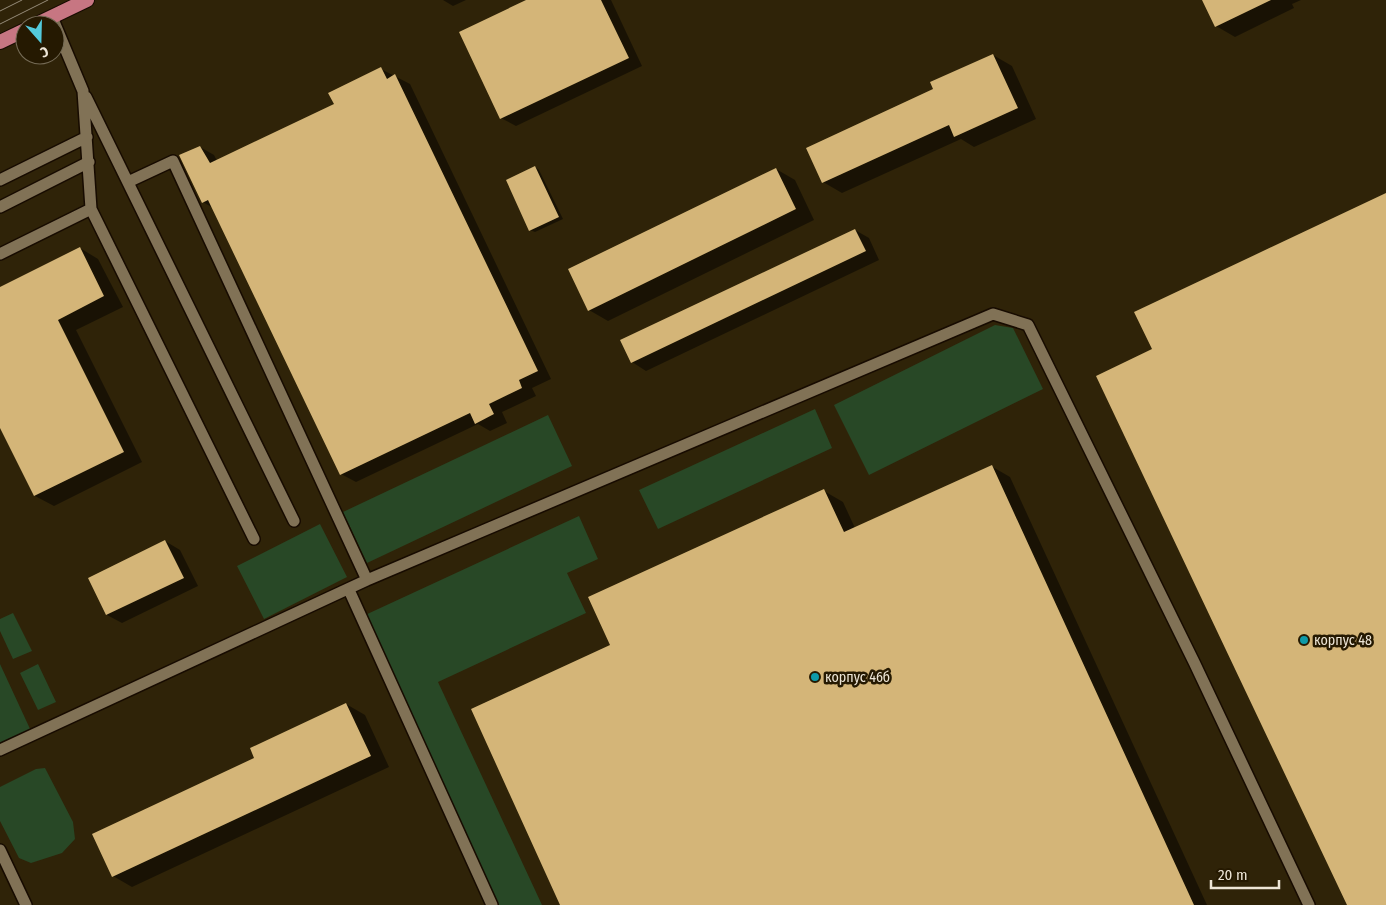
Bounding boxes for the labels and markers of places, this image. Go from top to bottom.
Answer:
place label: корпус 48 [1314,632,1372,649]
marker: корпус 48 [1298,634,1310,646]
place label: корпус 46б [825,669,890,686]
marker: корпус 46б [809,671,821,683]

